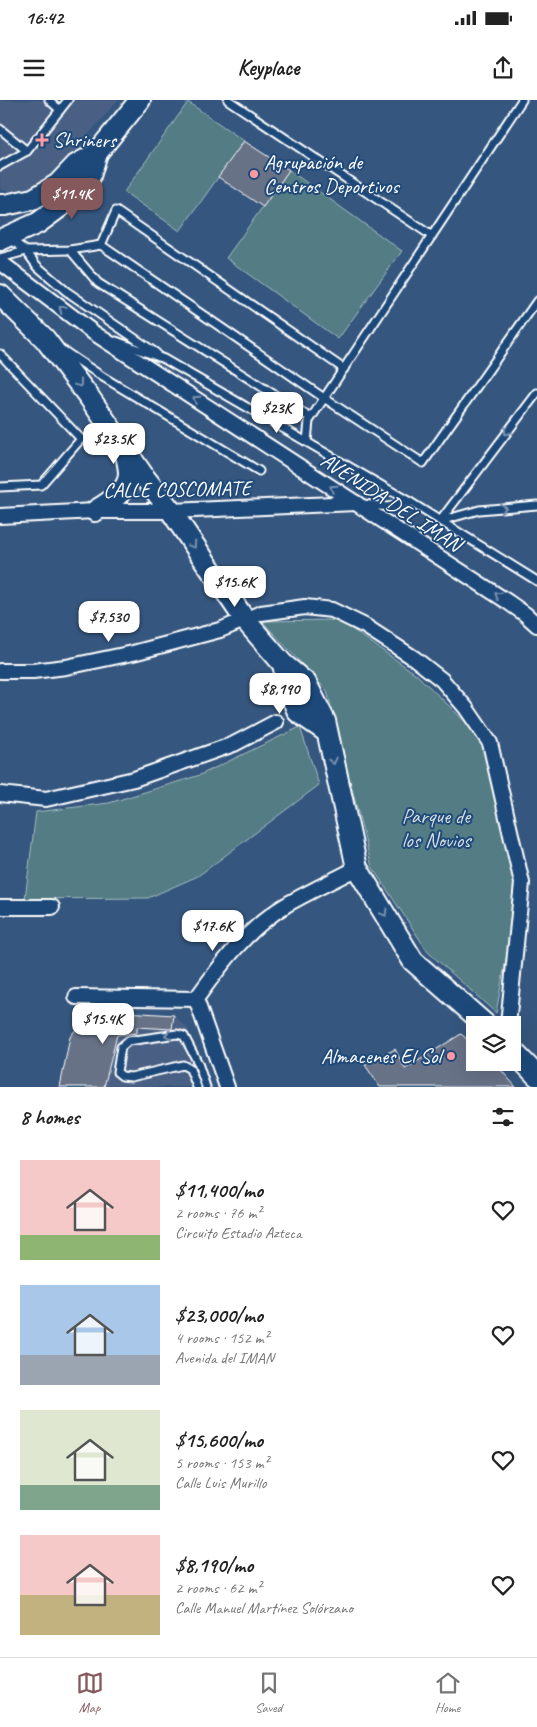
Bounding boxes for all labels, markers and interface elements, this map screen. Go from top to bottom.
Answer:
text: 16:42 [25,6,63,30]
icon: menu [20,54,48,82]
text: Keyplace [238,54,299,82]
icon: share [489,54,517,82]
place label: Shriners [53,127,118,153]
marker: Shriners [35,133,49,147]
place label: Agrupación de Centros Deportivos [264,149,400,199]
marker: Agrupación de Centros Deportivos [248,168,260,180]
pin: $11.4K [31,178,113,220]
text: $11.4K [52,184,92,204]
one-way arrow [59,306,68,314]
one-way arrow [73,378,82,388]
pin: $23K [247,392,307,434]
one-way arrow [193,396,202,406]
text: $23K [262,398,292,418]
pin: $23.5K [73,422,155,465]
one-way arrow [505,426,513,435]
text: $23.5K [94,429,134,449]
street label: AVENIDA DEL IMAN [316,447,469,559]
street label: CALLE COSCOMATE [103,475,254,503]
one-way arrow [329,485,338,494]
one-way arrow [499,503,507,514]
one-way arrow [187,539,196,548]
pin: $15.6K [194,566,276,608]
text: $15.6K [215,572,255,592]
one-way arrow [495,592,504,602]
pin: $7,530 [68,600,150,643]
text: $7,530 [90,607,128,627]
pin: $8,190 [239,672,321,715]
text: $8,190 [261,679,299,699]
one-way arrow [328,756,338,765]
park label: Parque de los Novios [402,803,472,853]
one-way arrow [378,908,388,917]
pin: $17.6K [172,910,254,952]
text: $17.6K [193,916,233,936]
pin: $15.4K [62,1002,144,1045]
text: $15.4K [83,1009,123,1029]
map controls [466,1016,521,1071]
button: layers [466,1016,521,1071]
one-way arrow [164,1029,172,1040]
place label: Almacenes El Sol [321,1043,444,1069]
marker: Almacenes El Sol [445,1050,457,1062]
icon: filters [489,1103,517,1131]
text: 8 homes [20,1104,79,1130]
text: $11,400/mo [175,1177,263,1203]
icon: home [60,1180,120,1240]
icon: heart [489,1196,517,1224]
text: 2 rooms · 76 m² [175,1203,261,1223]
text: Circuito Estadio Azteca [175,1223,302,1243]
text: $23,000/mo [175,1302,263,1328]
icon: home [60,1305,120,1365]
icon: heart [489,1321,517,1349]
text: 4 rooms · 152 m² [175,1328,269,1348]
text: Avenida del IMAN [175,1348,274,1368]
text: $15,600/mo [175,1427,263,1453]
icon: home [60,1430,120,1490]
icon: heart [489,1446,517,1474]
text: 5 rooms · 153 m² [175,1453,269,1473]
text: Calle Luis Murillo [175,1473,266,1493]
text: $8,190/mo [175,1552,253,1578]
icon: home [60,1555,120,1615]
icon: heart [489,1571,517,1599]
text: 2 rooms · 62 m² [175,1578,261,1598]
text: Calle Manuel Martínez Solórzano [175,1598,353,1618]
tab: Map [76,1669,104,1716]
tab: Saved [255,1669,283,1716]
tab: Home [434,1669,462,1716]

